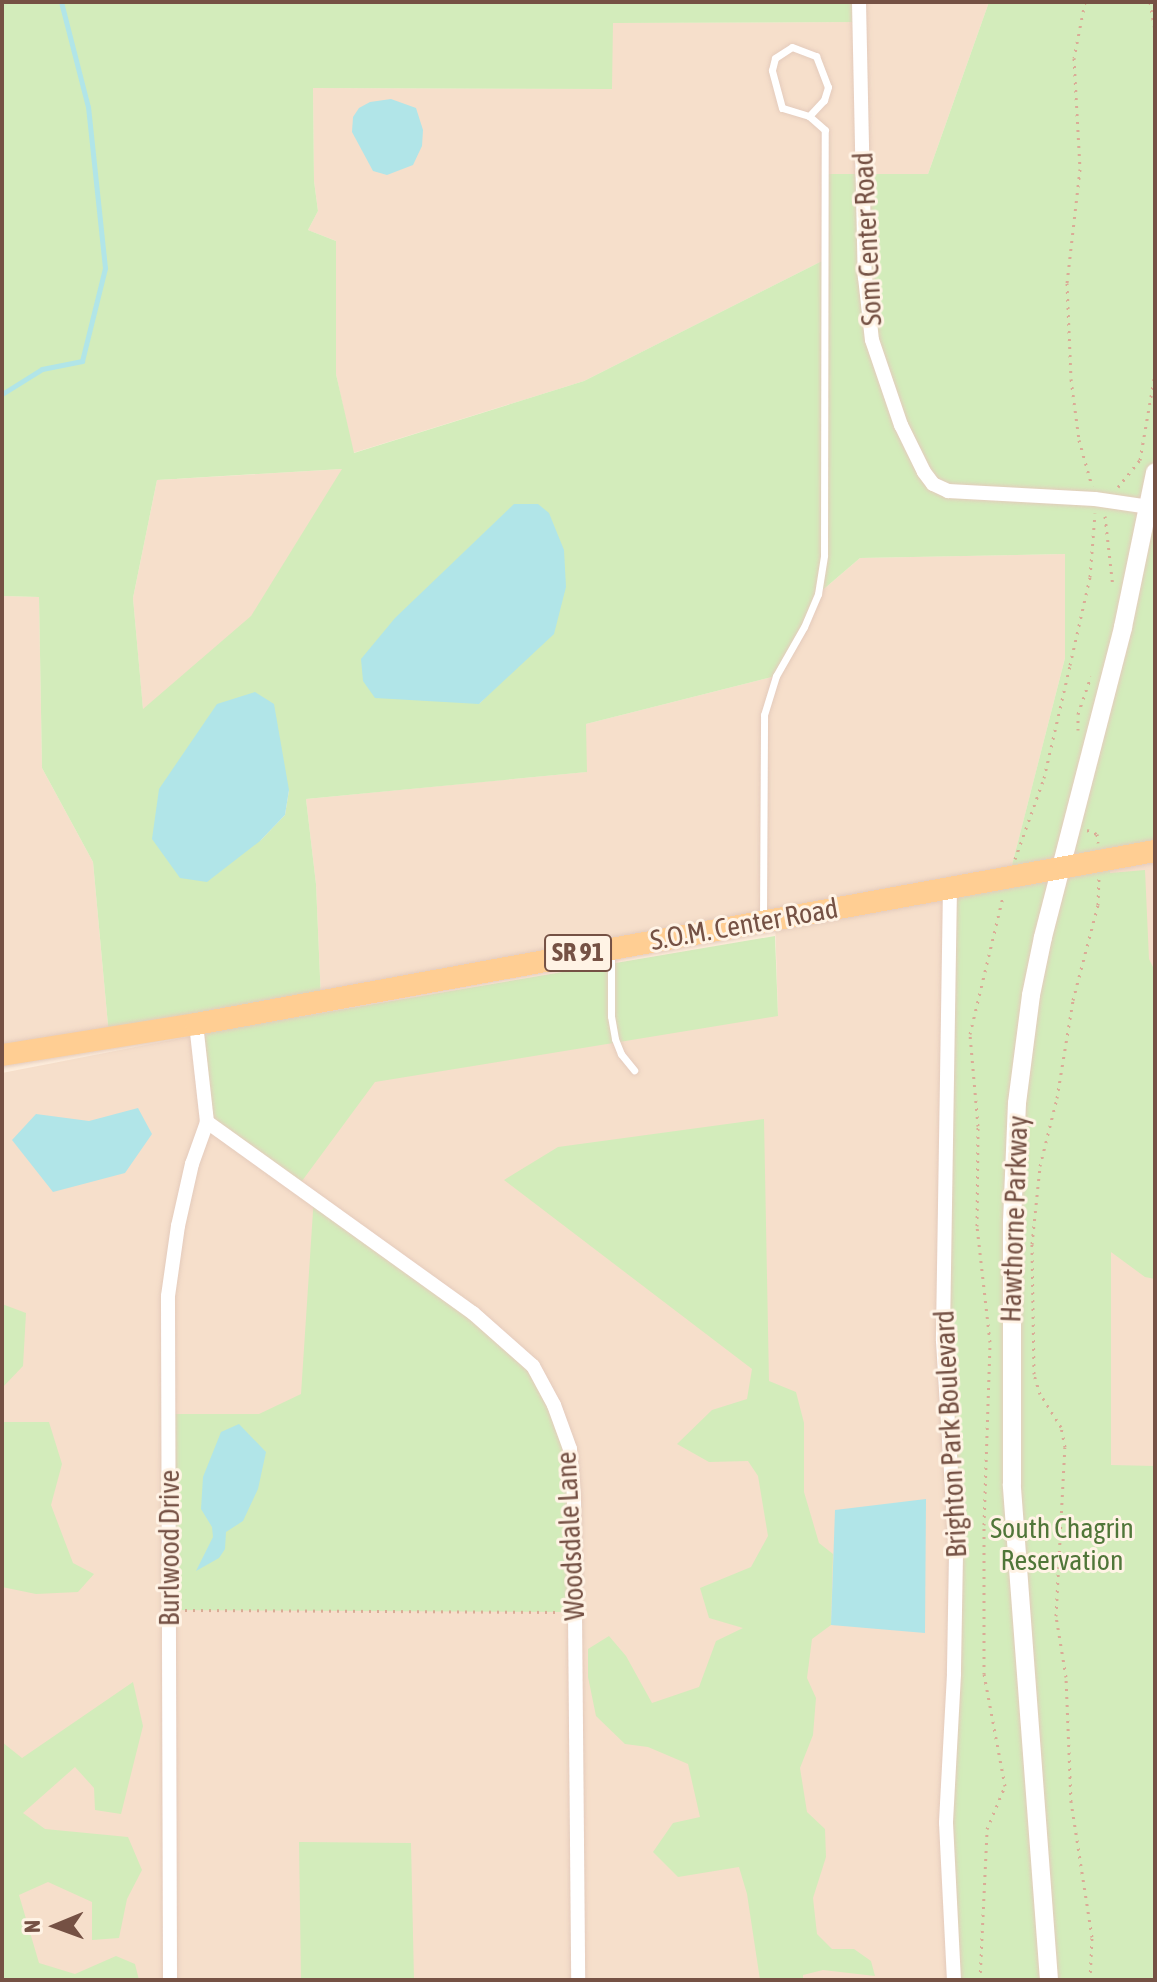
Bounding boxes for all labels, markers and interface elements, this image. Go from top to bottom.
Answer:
street label: Som Center Road [846,151,888,327]
street label: S.O.M. Center Road [648,891,840,957]
road number: SR 91 [544,931,612,975]
street label: Hawthorne Parkway [994,1115,1034,1323]
street label: Brighton Park Boulevard [927,1309,973,1559]
street label: Woodsdale Lane [549,1451,591,1621]
street label: Burlwood Drive [152,1470,186,1626]
park label: South Chagrin Reservation [990,1511,1134,1577]
north arrow [16,1886,96,1966]
text: N [19,1920,45,1933]

